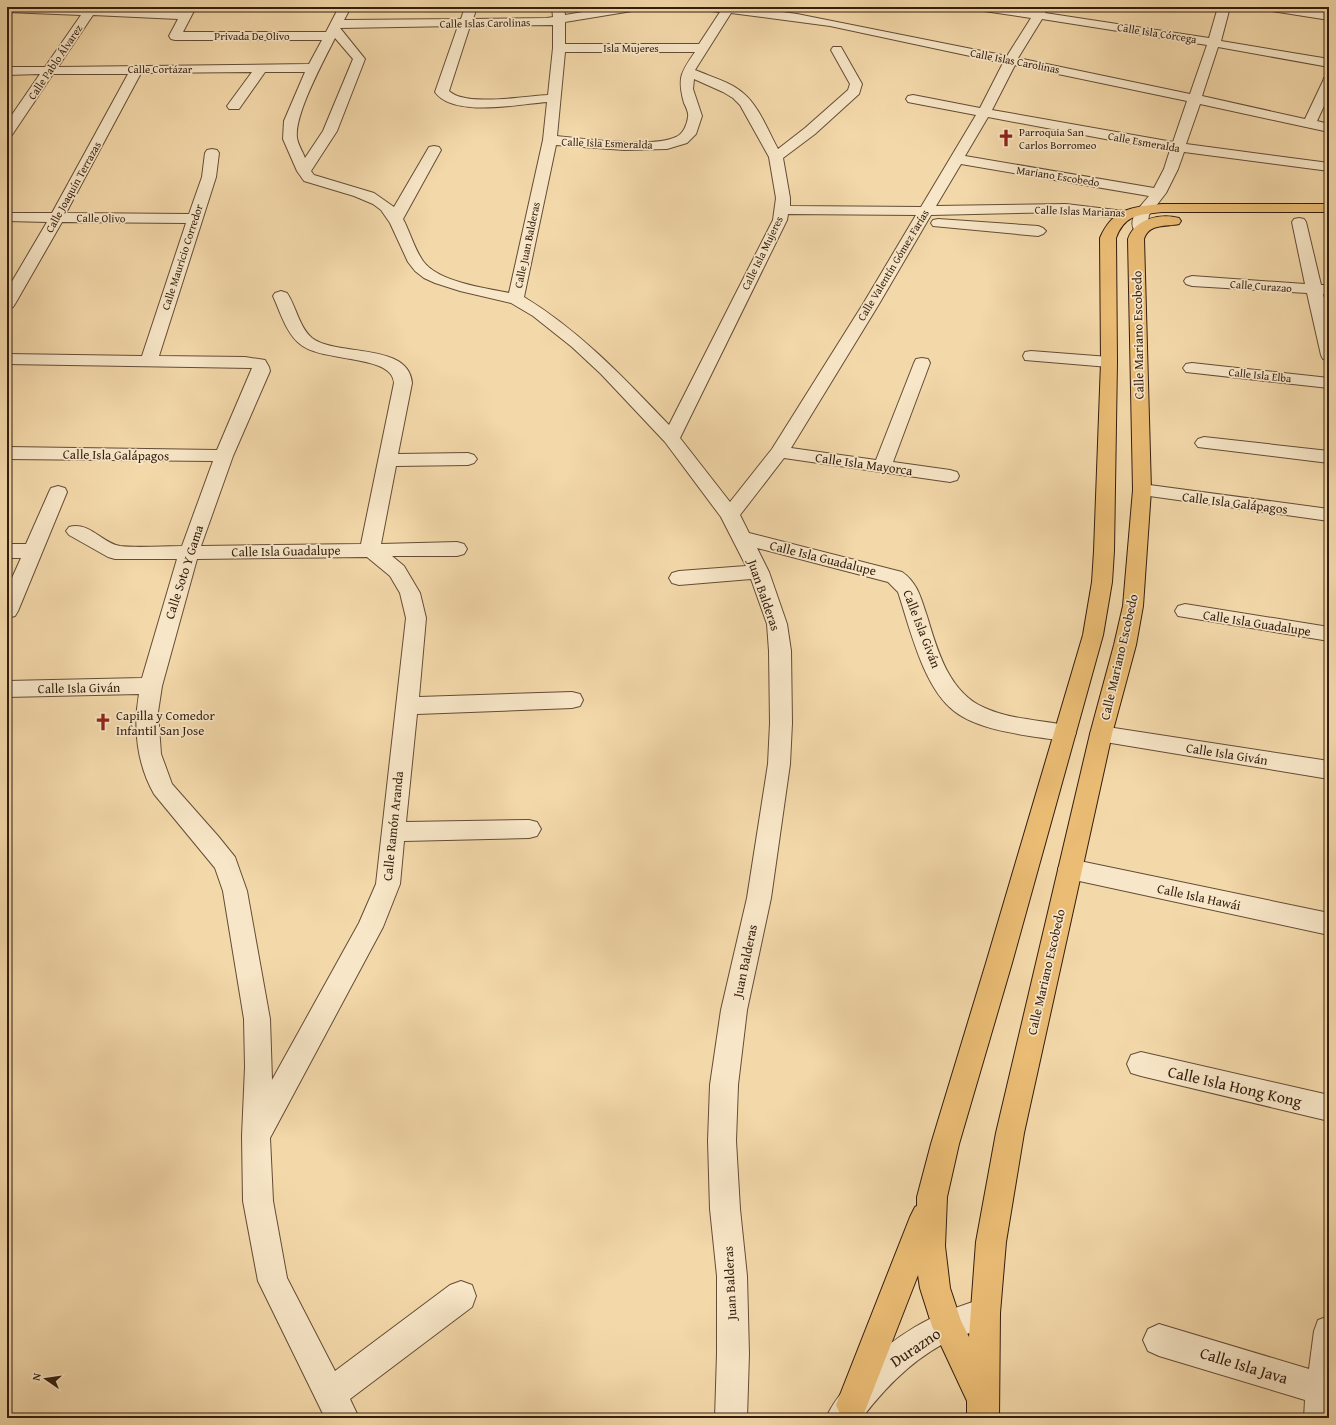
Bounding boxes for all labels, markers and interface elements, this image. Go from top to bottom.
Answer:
street label: Calle Islas Carolinas [439,14,531,32]
street label: Calle Isla Córcega [1116,19,1199,47]
street label: Calle Pablo Álvarez [24,21,86,103]
street label: Privada De Olivo [214,28,290,44]
street label: Isla Mujeres [603,40,659,56]
street label: Calle Islas Carolinas [969,44,1061,78]
street label: Calle Cortázar [128,61,193,77]
place label: Parroquia San Carlos Borromeo [1019,124,1097,153]
church icon: Parroquia San Carlos Borromeo [996,128,1016,148]
street label: Calle Esmeralda [1107,128,1182,156]
street label: Calle Isla Esmeralda [561,133,654,153]
street label: Calle Joaquín Terrazas [41,138,105,236]
street label: Mariano Escobedo [1015,162,1101,191]
street label: Calle Juan Balderas [510,200,544,290]
street label: Calle Islas Marianas [1034,201,1126,221]
street label: Calle Mauricio Corredor [157,202,207,312]
street label: Calle Valentín Gómez Farías [853,206,933,324]
street label: Calle Olivo [77,210,126,226]
street label: Calle Isla Mujeres [737,213,787,293]
street label: Calle Mariano Escobedo [1127,270,1149,400]
street label: Calle Curazao [1229,276,1293,296]
street label: Calle Isla Elba [1228,364,1293,386]
street label: Calle Isla Galápagos [63,445,169,465]
street label: Calle Isla Mayorca [814,448,915,480]
street label: Calle Isla Galápagos [1181,487,1289,519]
street label: Calle Soto Y Gama [160,522,208,621]
street label: Calle Isla Guadalupe [768,536,878,580]
street label: Calle Isla Guadalupe [231,541,341,561]
street label: Juan Balderas [742,555,785,633]
street label: Calle Isla Giván [898,587,946,672]
street label: Calle Mariano Escobedo [1095,592,1143,722]
street label: Calle Isla Guadalupe [1202,605,1312,641]
street label: Calle Isla Giván [38,678,121,698]
place label: Capilla y Comedor Infantil San Jose [116,706,216,740]
church icon: Capilla y Comedor Infantil San Jose [93,712,113,732]
street label: Calle Isla Giván [1185,738,1270,770]
street label: Calle Ramón Aranda [378,769,408,882]
street label: Calle Isla Hawái [1156,879,1243,915]
street label: Calle Mariano Escobedo [1022,907,1070,1037]
street label: Juan Balderas [728,923,762,1001]
street label: Calle Isla Hong Kong [1166,1059,1304,1113]
street label: Juan Balderas [719,1245,742,1323]
street label: Durazno [885,1321,945,1373]
street label: Calle Isla Java [1197,1340,1291,1390]
north arrow [26,1359,66,1399]
text: N [28,1371,45,1382]

